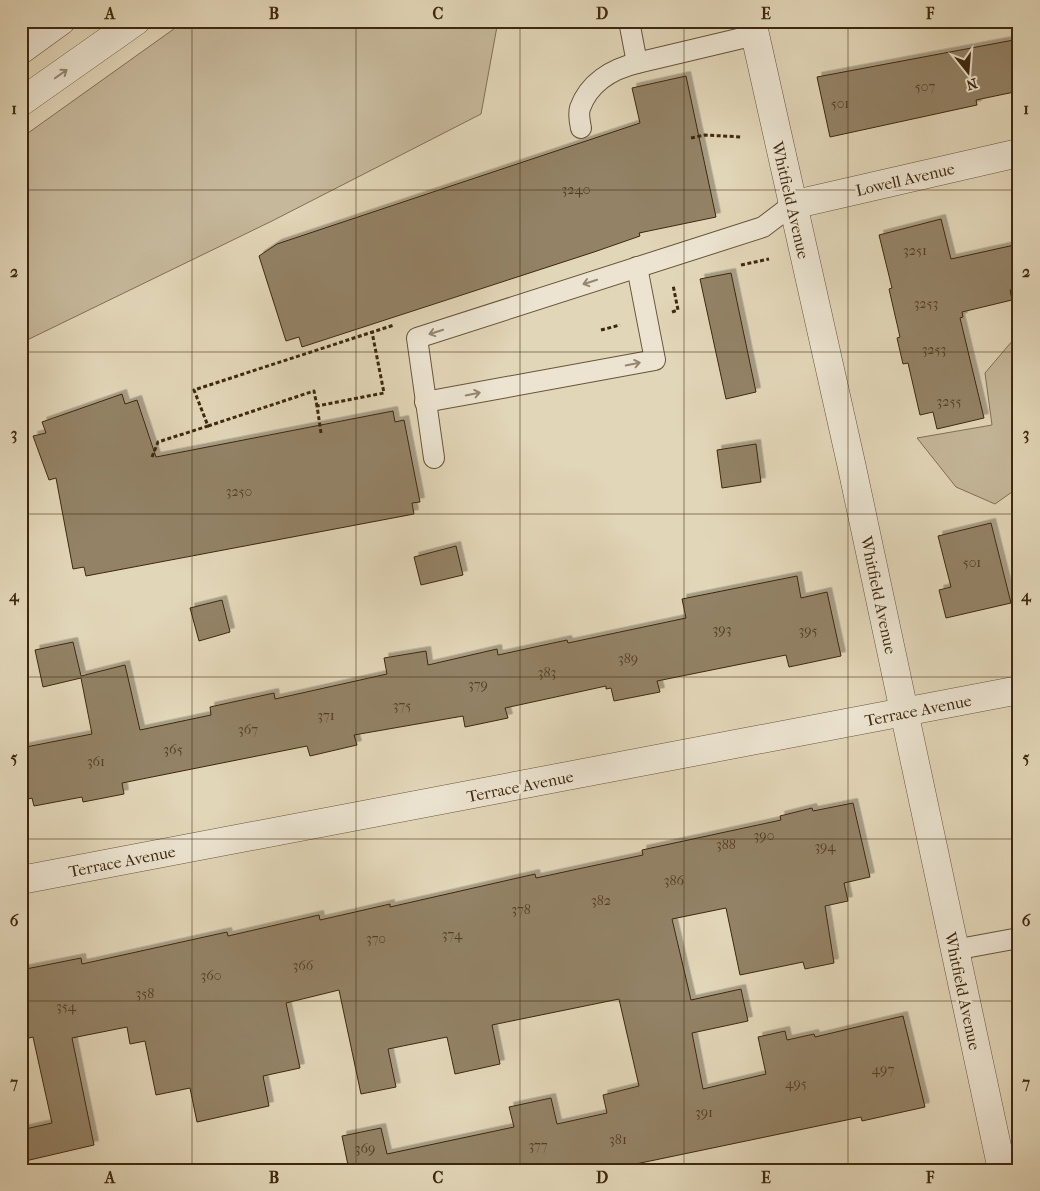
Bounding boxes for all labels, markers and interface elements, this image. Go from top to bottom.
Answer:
text: A [104,4,116,23]
text: B [269,4,279,23]
text: C [433,4,444,23]
text: D [596,4,608,23]
text: E [761,4,771,23]
text: F [925,4,935,23]
north arrow [942,48,992,98]
one-way arrow [54,69,68,79]
text: N [964,74,979,94]
house number: 507 [915,78,935,95]
house number: 501 [831,95,849,112]
text: 1 [11,99,17,118]
text: 1 [1023,99,1029,118]
street label: Whitfield Avenue [768,139,813,261]
street label: Lowell Avenue [854,159,956,200]
house number: 3240 [562,181,590,198]
house number: 3251 [903,242,927,259]
text: 2 [10,262,18,281]
text: 2 [1022,262,1030,281]
one-way arrow [583,277,599,287]
house number: 3253 [914,295,938,312]
one-way arrow [428,328,444,338]
house number: 3253 [922,341,946,358]
one-way arrow [625,358,641,368]
one-way arrow [465,388,481,398]
house number: 3255 [937,393,961,410]
text: 3 [11,424,17,444]
text: 3 [1023,424,1029,444]
house number: 3250 [226,483,252,500]
street label: Whitfield Avenue [857,534,900,656]
house number: 501 [963,554,981,571]
text: 4 [8,586,20,606]
text: 4 [1020,586,1032,606]
house number: 393 [713,621,731,638]
house number: 395 [798,622,818,639]
house number: 389 [618,650,638,667]
house number: 383 [538,664,556,681]
house number: 379 [468,676,488,693]
street label: Terrace Avenue [863,691,973,730]
house number: 375 [393,697,411,714]
house number: 371 [317,707,335,724]
house number: 367 [238,721,258,738]
house number: 365 [163,741,183,758]
text: 5 [11,748,18,767]
text: 5 [1023,748,1030,767]
house number: 361 [87,753,105,770]
street label: Terrace Avenue [465,767,575,806]
house number: 390 [754,827,774,844]
house number: 388 [716,836,736,853]
house number: 394 [814,838,836,855]
street label: Terrace Avenue [67,842,177,881]
house number: 386 [664,872,685,889]
house number: 382 [591,892,611,909]
house number: 378 [511,901,531,918]
text: 6 [10,911,19,930]
text: 6 [1022,911,1031,930]
house number: 374 [442,926,463,943]
house number: 370 [366,930,386,947]
street label: Whitfield Avenue [941,930,984,1052]
house number: 366 [293,957,314,974]
house number: 360 [200,967,222,984]
house number: 358 [136,985,154,1002]
house number: 354 [56,998,77,1015]
house number: 497 [872,1061,894,1078]
text: 7 [9,1073,18,1092]
text: 7 [1021,1073,1030,1092]
house number: 495 [785,1075,807,1092]
house number: 391 [695,1104,713,1121]
house number: 381 [609,1131,627,1148]
house number: 377 [528,1137,548,1154]
house number: 369 [355,1140,375,1157]
text: A [104,1168,116,1187]
text: B [269,1168,279,1187]
text: C [433,1168,444,1187]
text: D [596,1168,608,1187]
text: E [761,1168,771,1187]
text: F [925,1168,935,1187]

